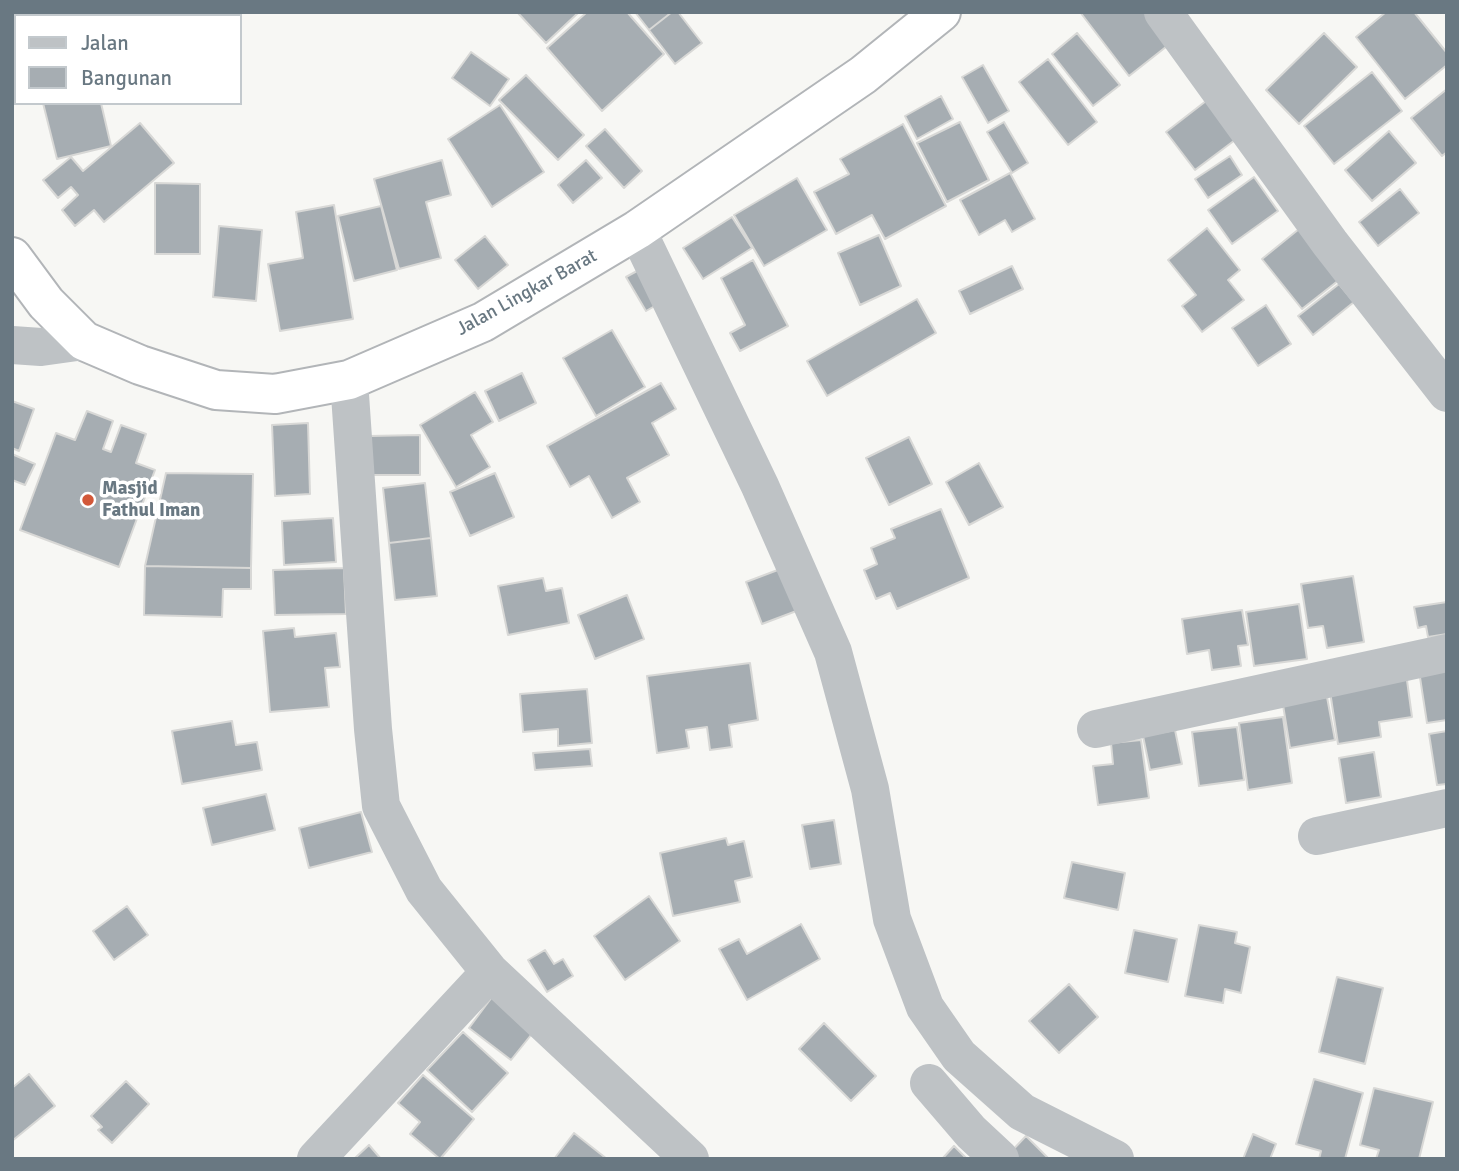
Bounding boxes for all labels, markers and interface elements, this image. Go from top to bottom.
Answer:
legend [14,14,242,105]
text: Jalan [81,30,129,56]
text: Bangunan [81,65,172,91]
street label: Jalan Lingkar Barat [453,245,601,341]
place label: Masjid Fathul Iman [102,478,201,522]
marker: Masjid Fathul Iman [80,492,96,508]

